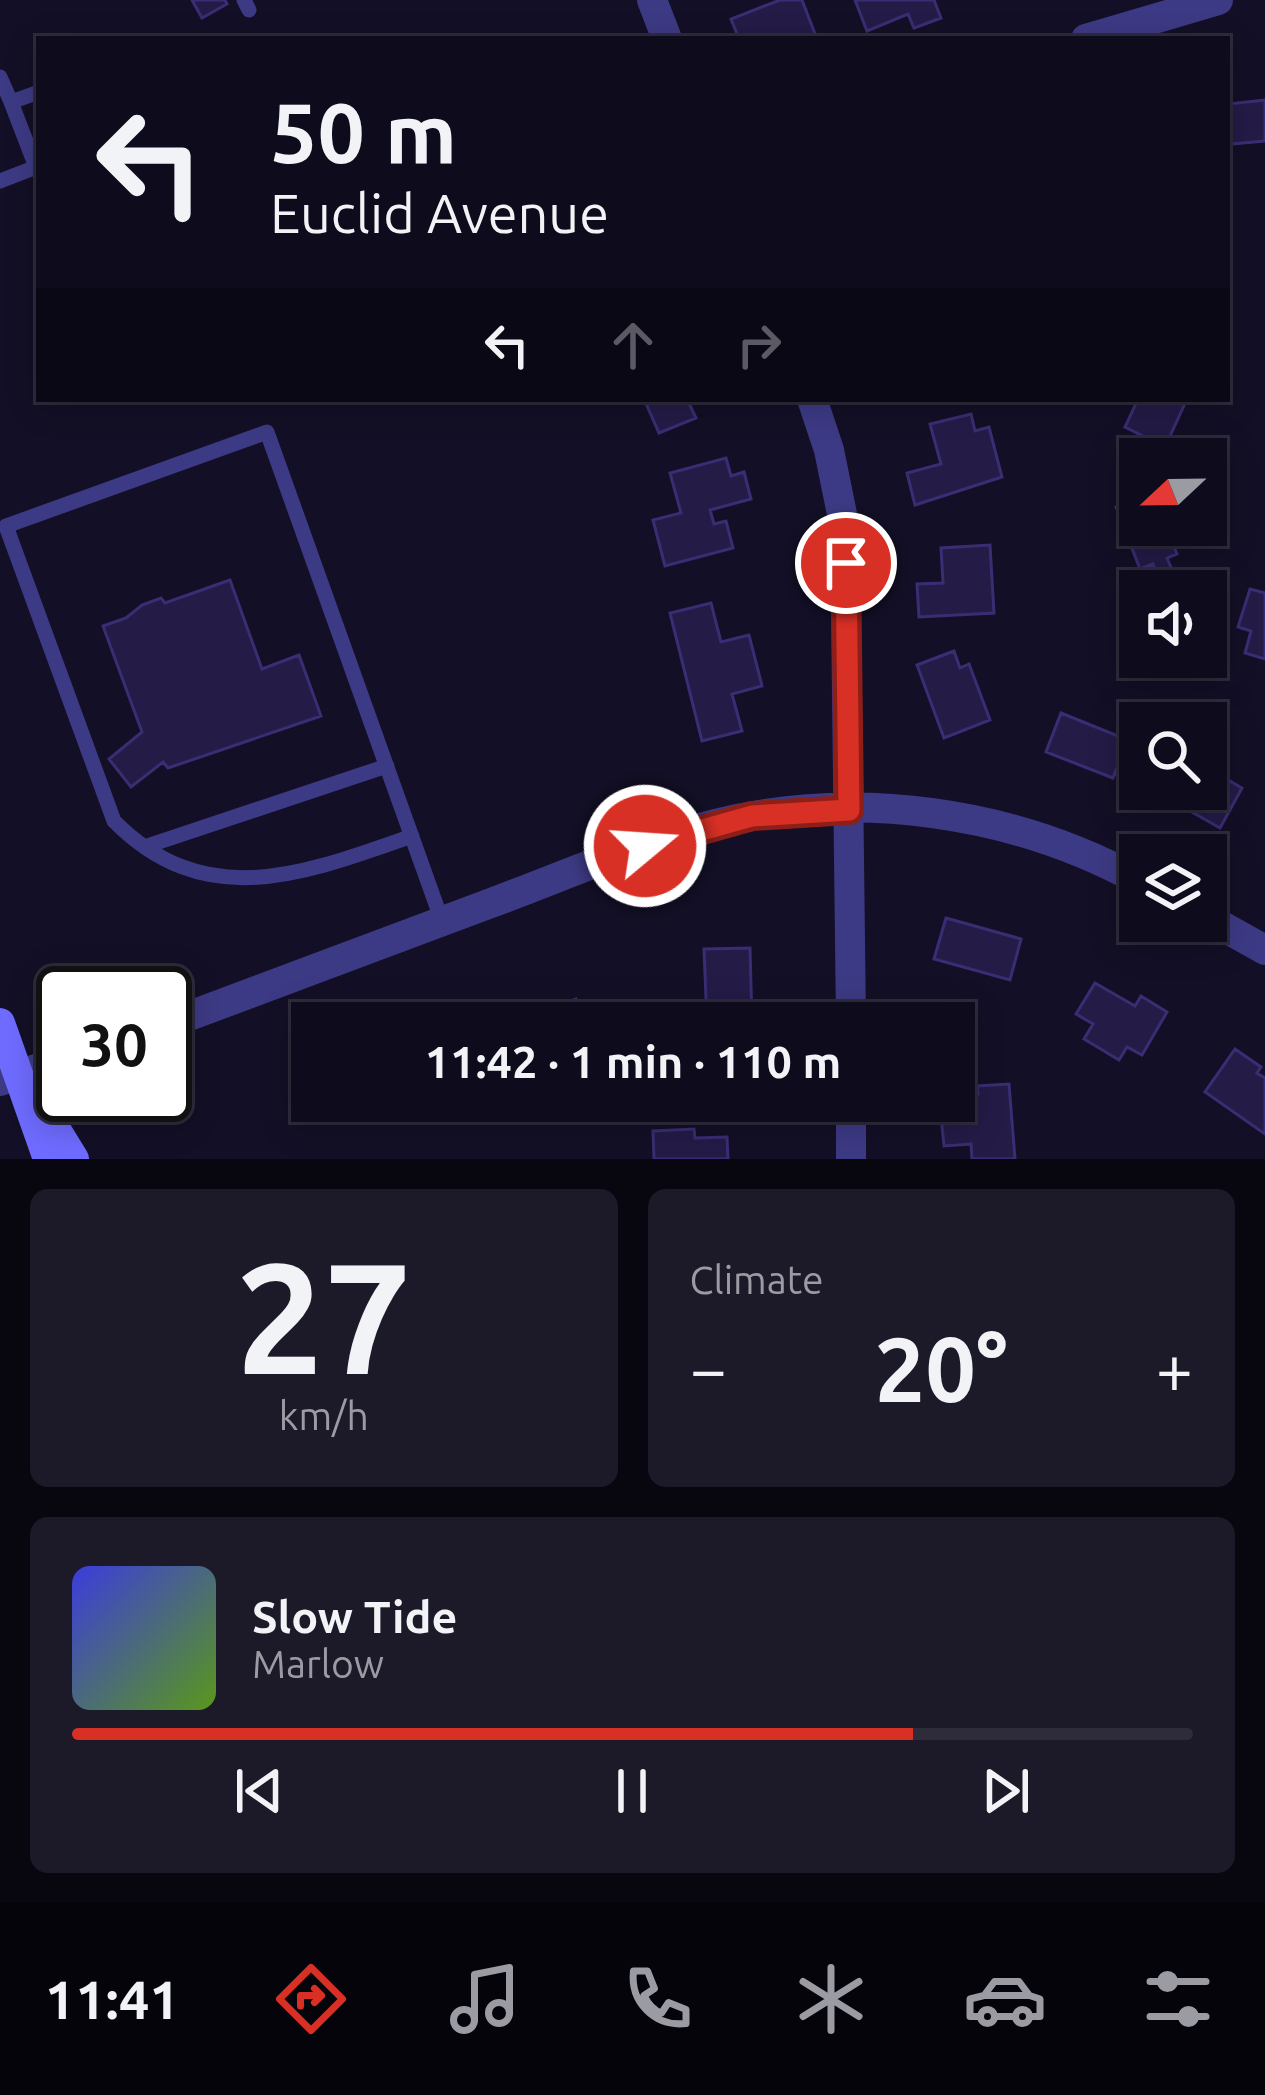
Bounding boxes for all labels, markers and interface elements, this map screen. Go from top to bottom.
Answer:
icon: left [72,84,228,240]
text: 50 m [270,85,457,179]
text: Euclid Avenue [270,183,609,243]
icon: left [474,312,540,378]
icon: ahead [600,312,666,378]
icon: right [726,312,792,378]
north arrow [1119,438,1227,546]
map controls [1119,438,1227,942]
pin [795,512,897,614]
icon: arrive [813,530,879,596]
button: sound [1119,570,1227,678]
button: search [1119,702,1227,810]
position arrow [582,783,708,909]
button: layers [1119,834,1227,942]
speed limit sign: 30 [36,966,192,1122]
text: 11:42 · 1 min · 110 m [425,1036,841,1087]
text: 27 [236,1229,412,1403]
text: Climate [690,1258,824,1301]
text: 20° [875,1318,1008,1419]
text: − [690,1331,727,1405]
text: + [1156,1331,1193,1405]
text: km/h [279,1394,369,1437]
text: Slow Tide [252,1591,457,1642]
text: Marlow [252,1642,384,1685]
icon: previous [226,1758,292,1824]
icon: pause [599,1758,665,1824]
icon: next [973,1758,1039,1824]
icon: directions [269,1957,353,2041]
icon: music [443,1957,527,2041]
icon: phone [616,1957,700,2041]
icon: climate [789,1957,873,2041]
icon: car [963,1957,1047,2041]
icon: filters [1136,1957,1220,2041]
text: 11:41 [45,1969,180,2029]

